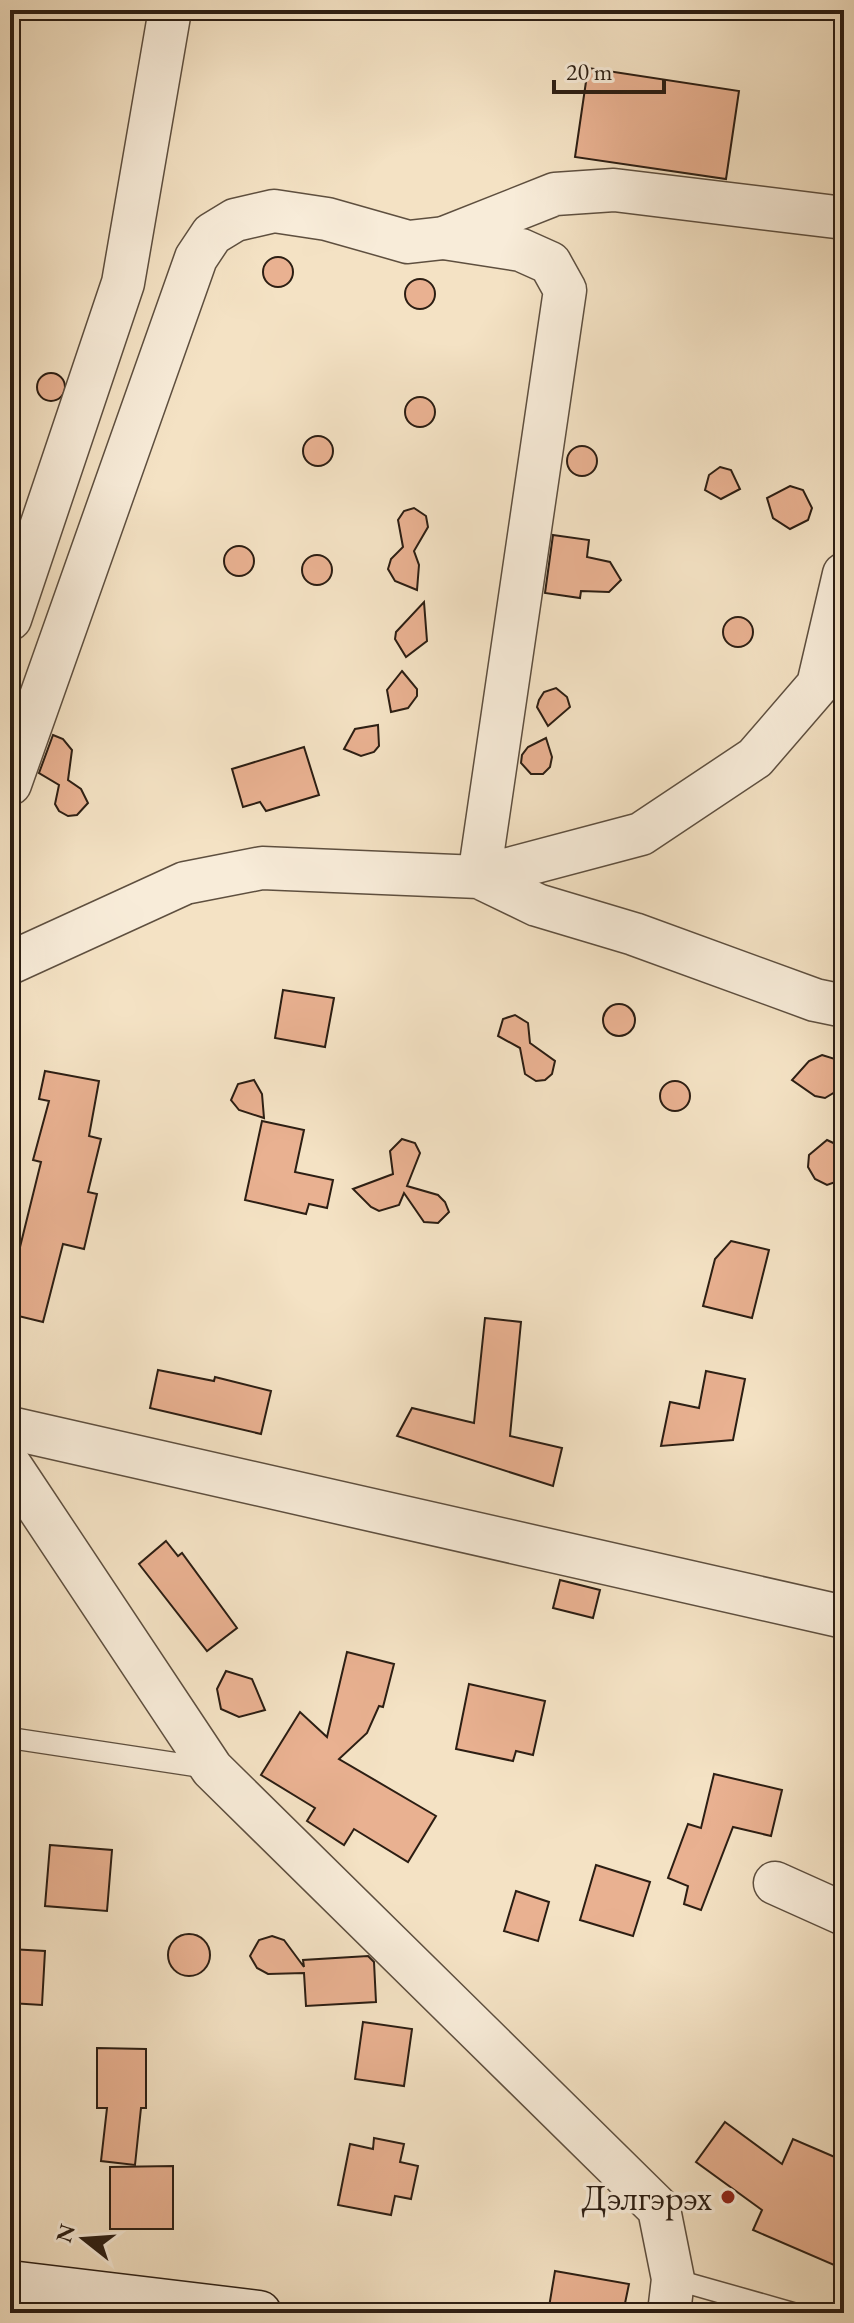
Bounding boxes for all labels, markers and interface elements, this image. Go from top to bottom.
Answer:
scale bar [554,44,664,94]
text: 20 m [566,56,613,87]
place label: Дэлгэрэх [581,2174,713,2221]
marker: Дэлгэрэх [719,2188,737,2206]
north arrow [44,2199,124,2279]
text: N [49,2220,82,2246]

